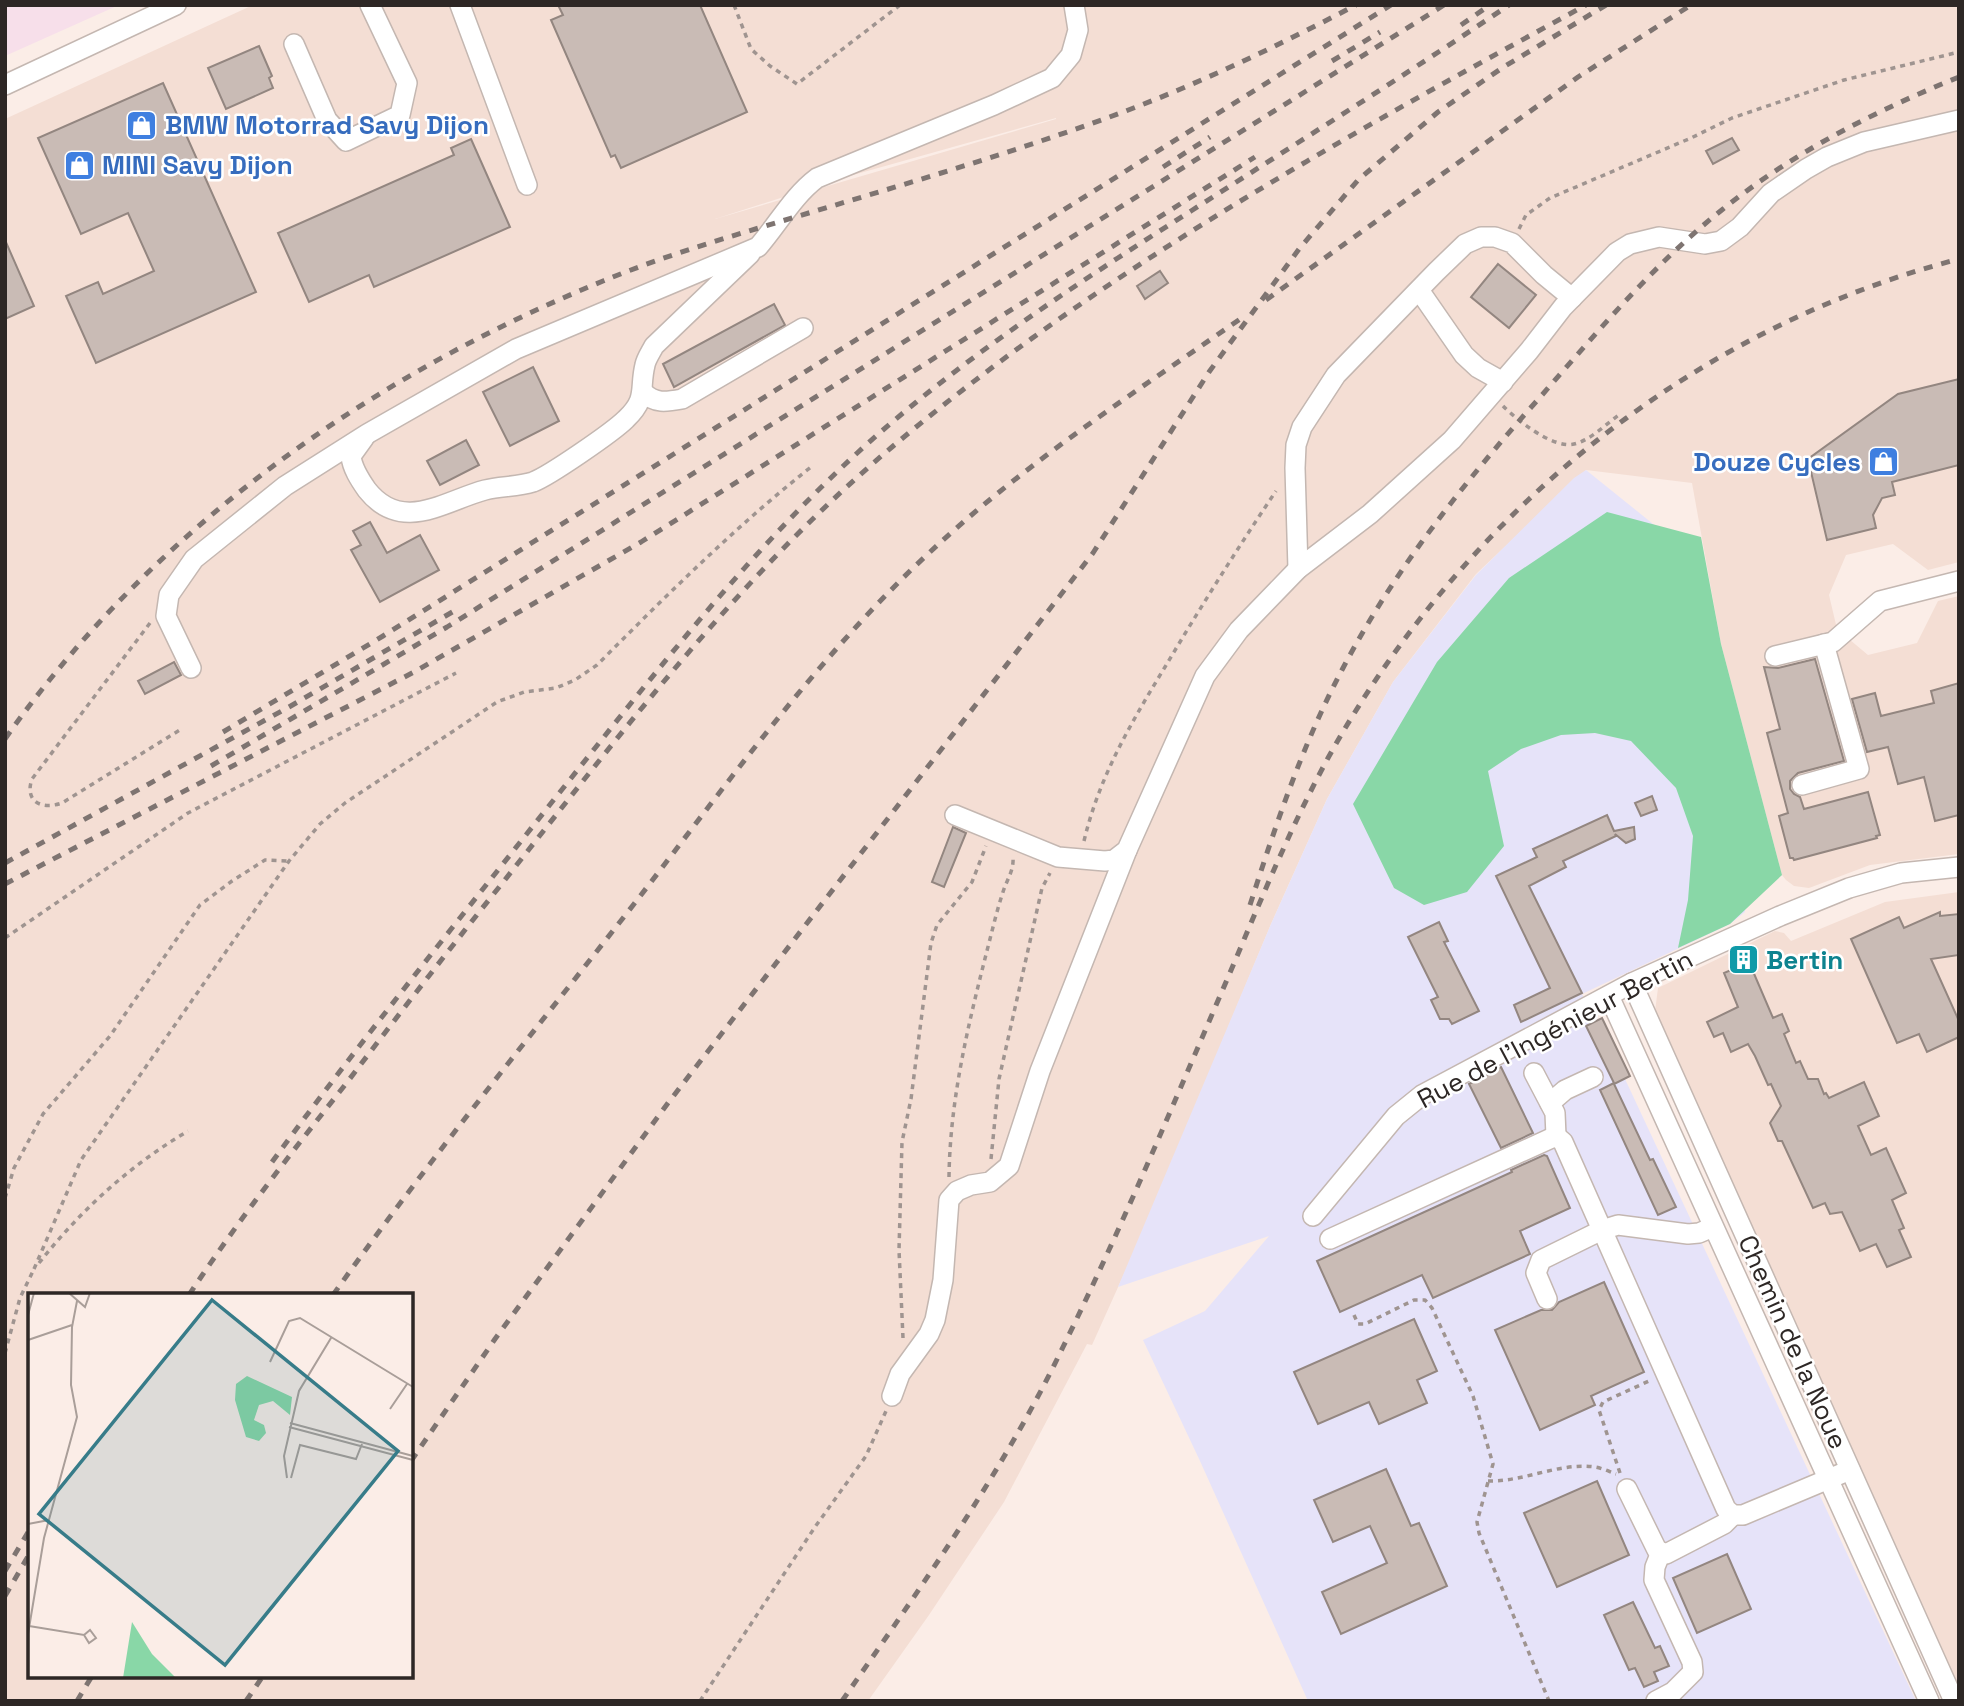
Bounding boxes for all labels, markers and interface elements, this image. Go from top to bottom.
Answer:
shop icon: BMW Motorrad Savy Dijon [125,108,159,142]
place label: BMW Motorrad Savy Dijon [165,108,489,142]
shop icon: MINI Savy Dijon [62,148,96,182]
place label: MINI Savy Dijon [102,148,293,182]
place label: Douze Cycles [1693,445,1861,479]
shop icon: Douze Cycles [1867,445,1901,479]
street label: Rue de l'Ingénieur Bertin [1411,942,1699,1116]
building icon: Bertin [1726,943,1760,977]
place label: Bertin [1766,943,1843,977]
street label: Chemin de la Noue [1731,1230,1855,1454]
inset map [28,1293,413,1678]

